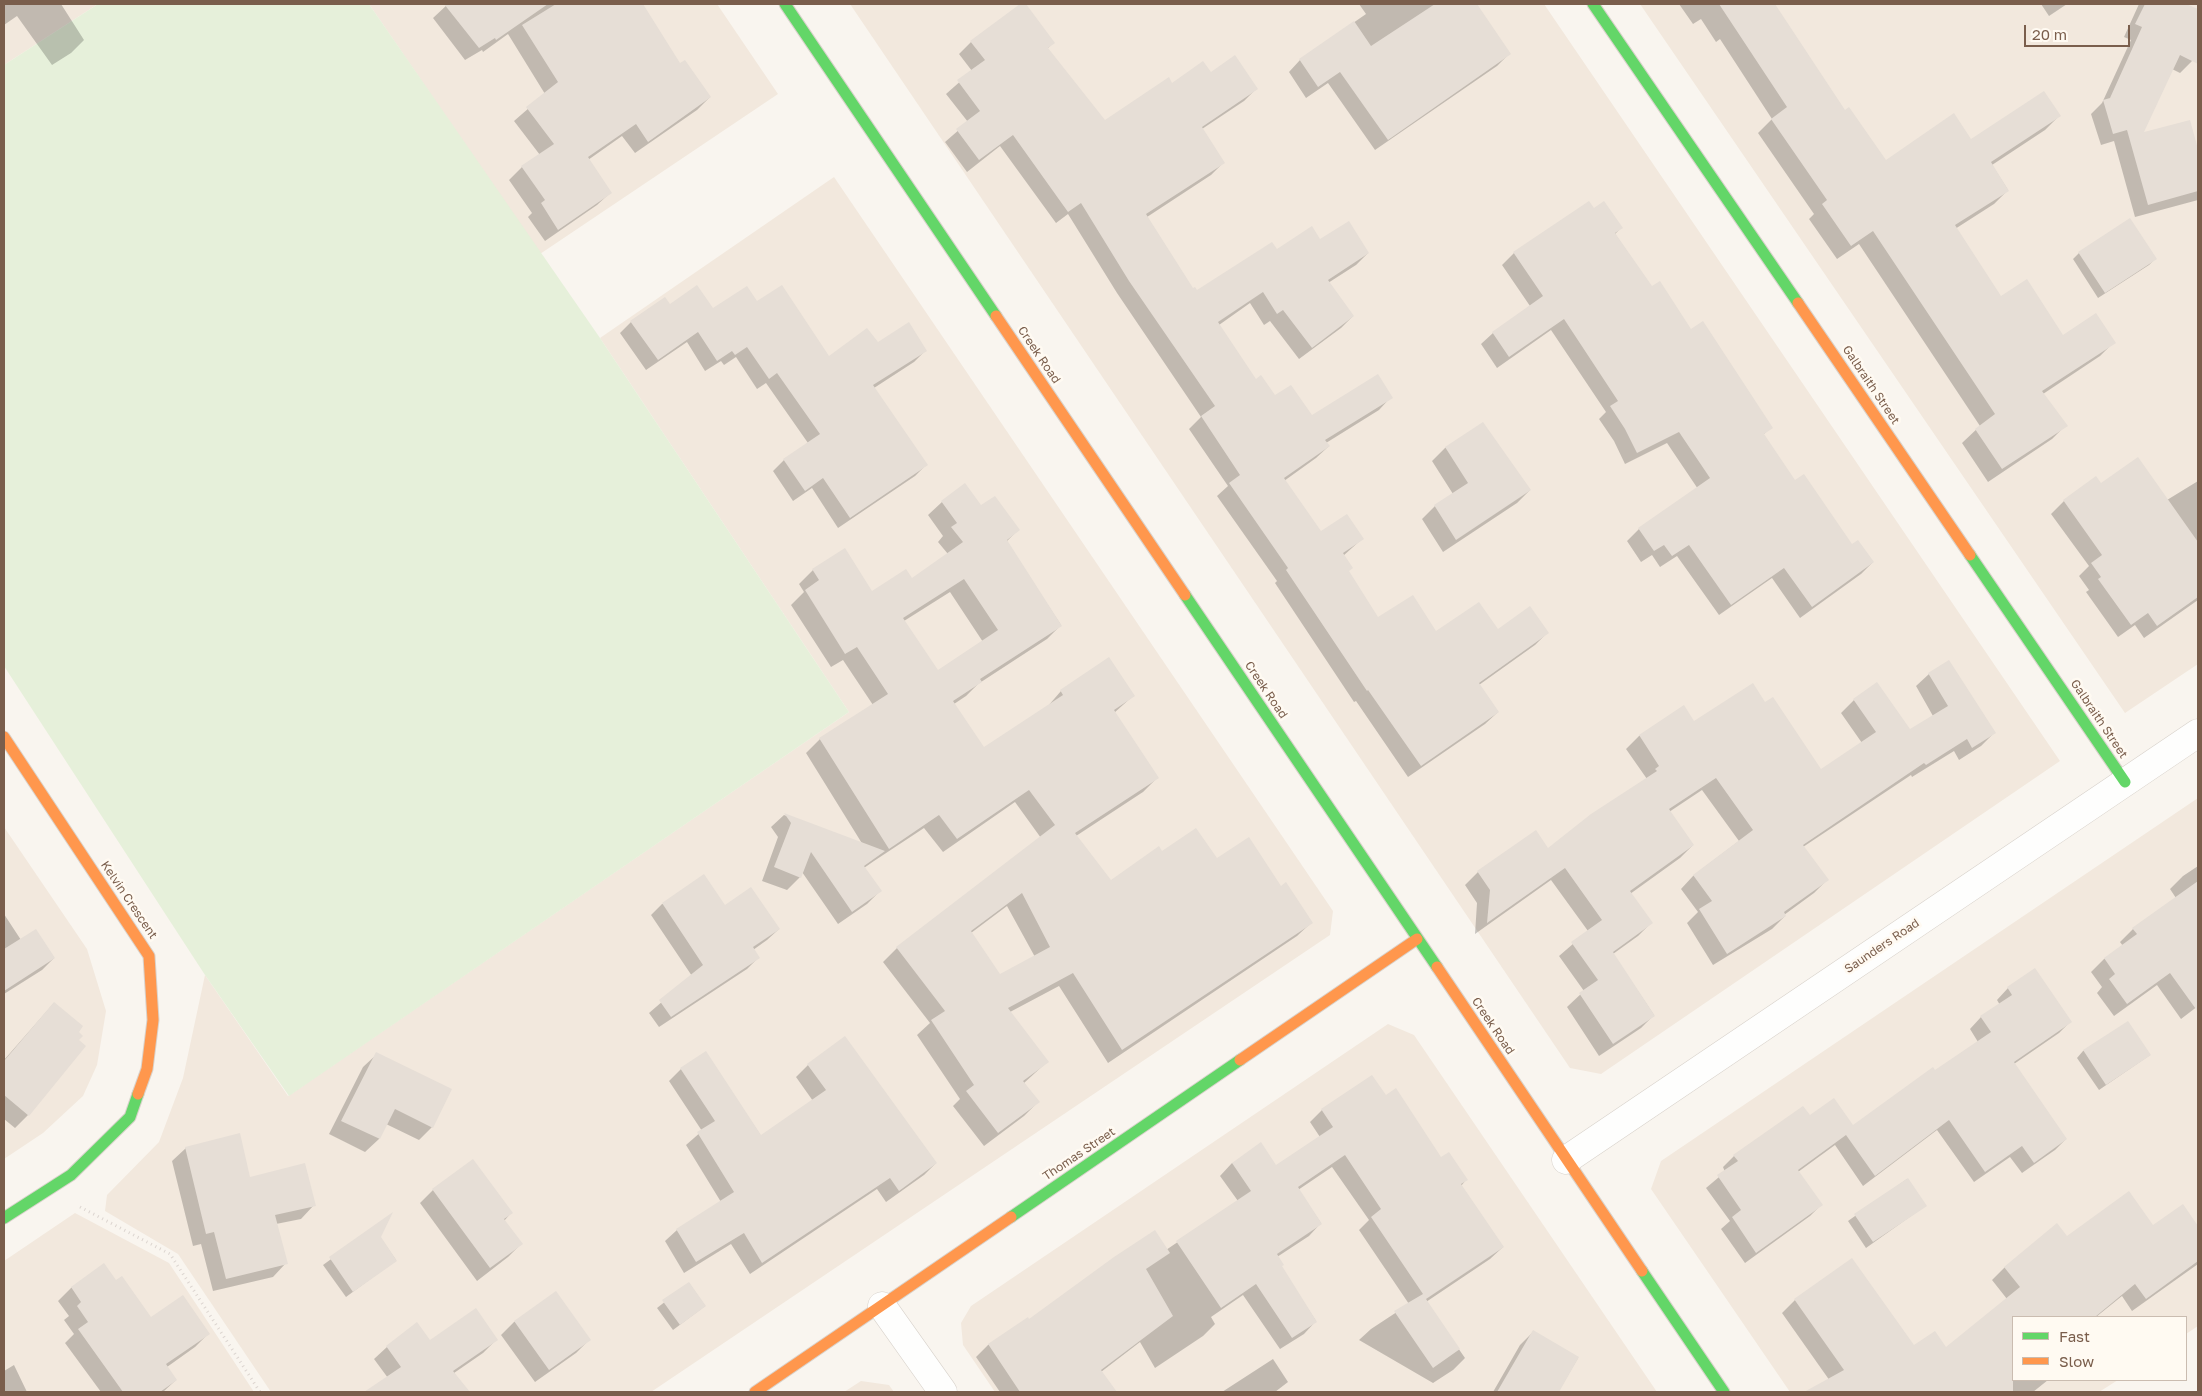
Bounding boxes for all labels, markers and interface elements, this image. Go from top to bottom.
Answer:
scale bar [2027,15,2133,47]
text: 20 m [2032,25,2067,43]
street label: Creek Road [1015,324,1063,386]
street label: Galbraith Street [1839,343,1903,427]
street label: Creek Road [1242,659,1290,721]
street label: Galbraith Street [2067,677,2131,761]
street label: Kelvin Crescent [98,858,160,942]
street label: Saunders Road [1842,916,1922,976]
street label: Creek Road [1469,995,1517,1057]
street label: Thomas Street [1040,1124,1118,1184]
legend [2012,1316,2187,1381]
text: Fast [2059,1327,2090,1345]
text: Slow [2059,1352,2094,1370]

